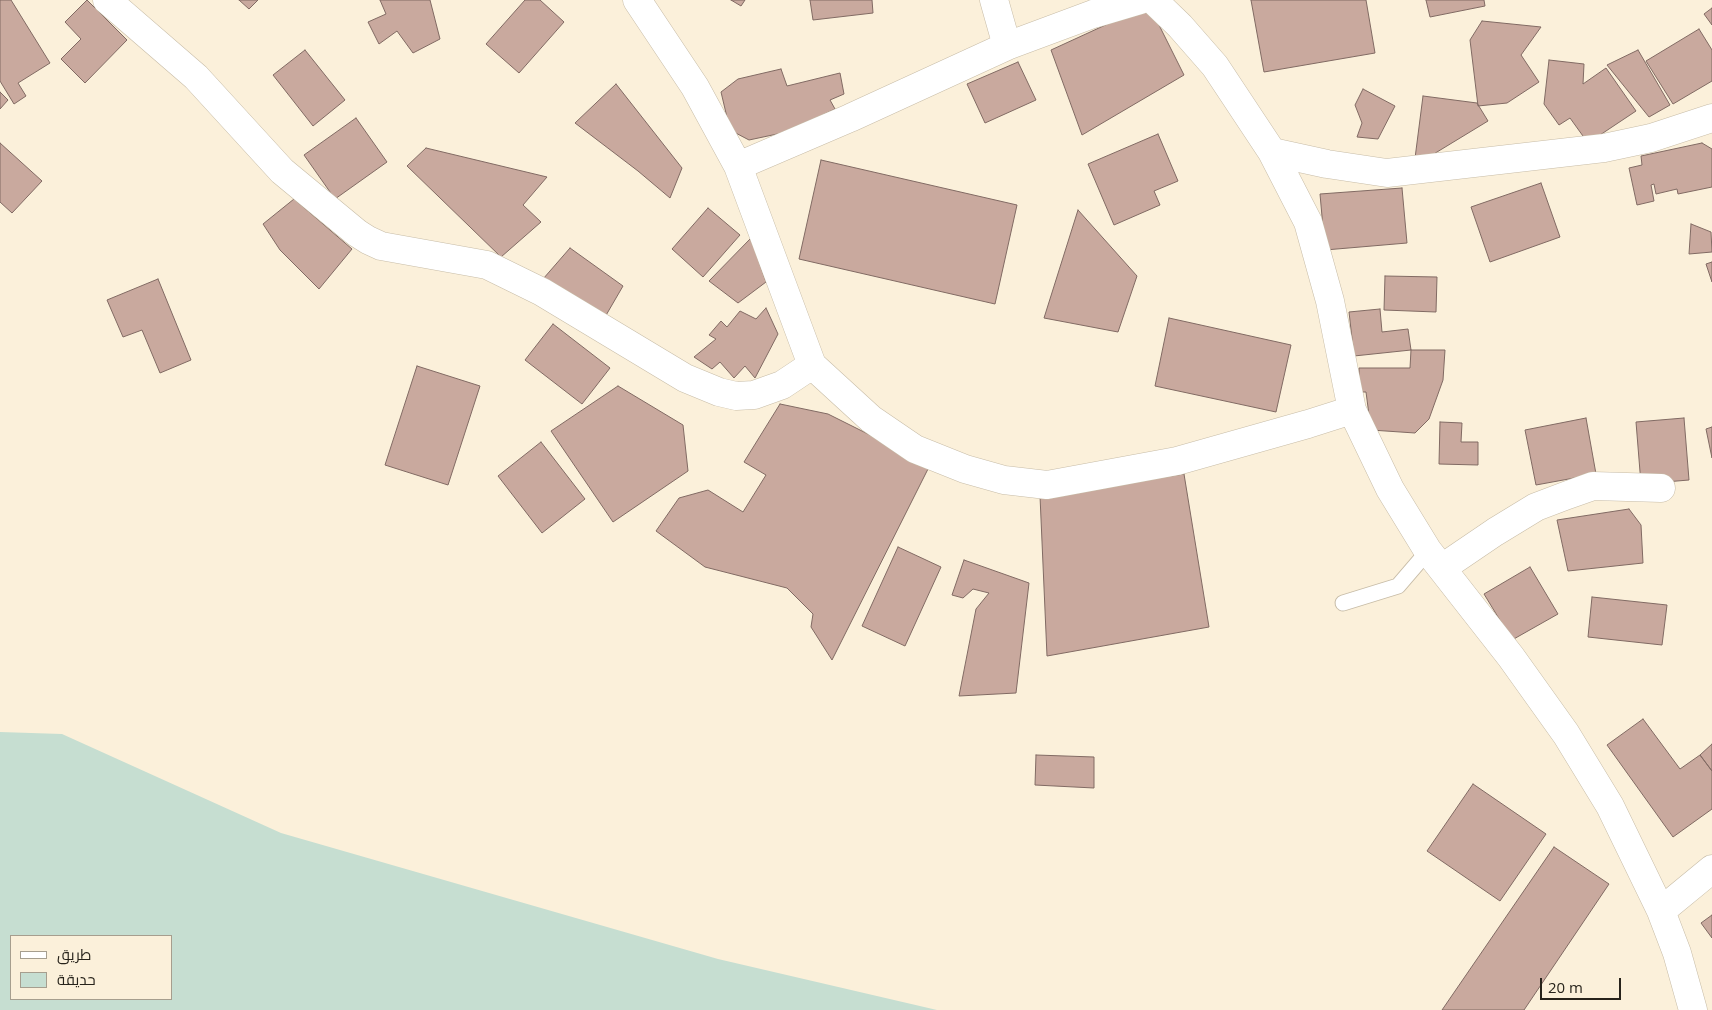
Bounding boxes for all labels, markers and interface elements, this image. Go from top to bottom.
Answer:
legend [10,935,172,1000]
text: طريق [57,944,91,964]
scale bar [1542,968,1623,1000]
text: حديقة [57,969,96,989]
text: 20 m [1548,977,1583,997]

